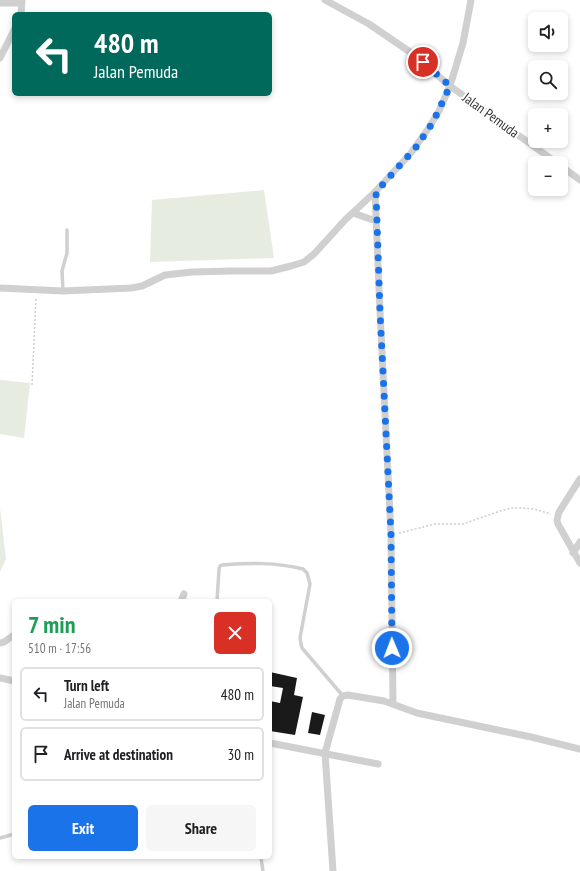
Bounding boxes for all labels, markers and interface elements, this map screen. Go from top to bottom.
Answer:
map controls [528,12,568,196]
button: sound [528,12,568,52]
text: 480 m [94,24,158,61]
icon: left [28,28,80,80]
pin [406,45,440,79]
icon: arrive [412,51,434,73]
text: Jalan Pemuda [94,60,178,83]
button: search [528,60,568,100]
street label: Jalan Pemuda [458,88,523,142]
button: + [528,108,568,148]
button: − [528,156,568,196]
text: 7 min [28,609,75,640]
button: close [214,612,256,654]
position arrow [371,627,413,669]
text: 510 m · 17:56 [28,640,91,657]
text: Turn left [64,676,109,695]
icon: left [30,683,52,705]
text: 480 m [221,685,254,704]
text: Jalan Pemuda [64,695,125,712]
icon: arrive [30,743,52,765]
text: Arrive at destination [64,745,173,764]
text: 30 m [228,745,254,764]
button: Exit [28,805,138,851]
button: Share [146,805,256,851]

